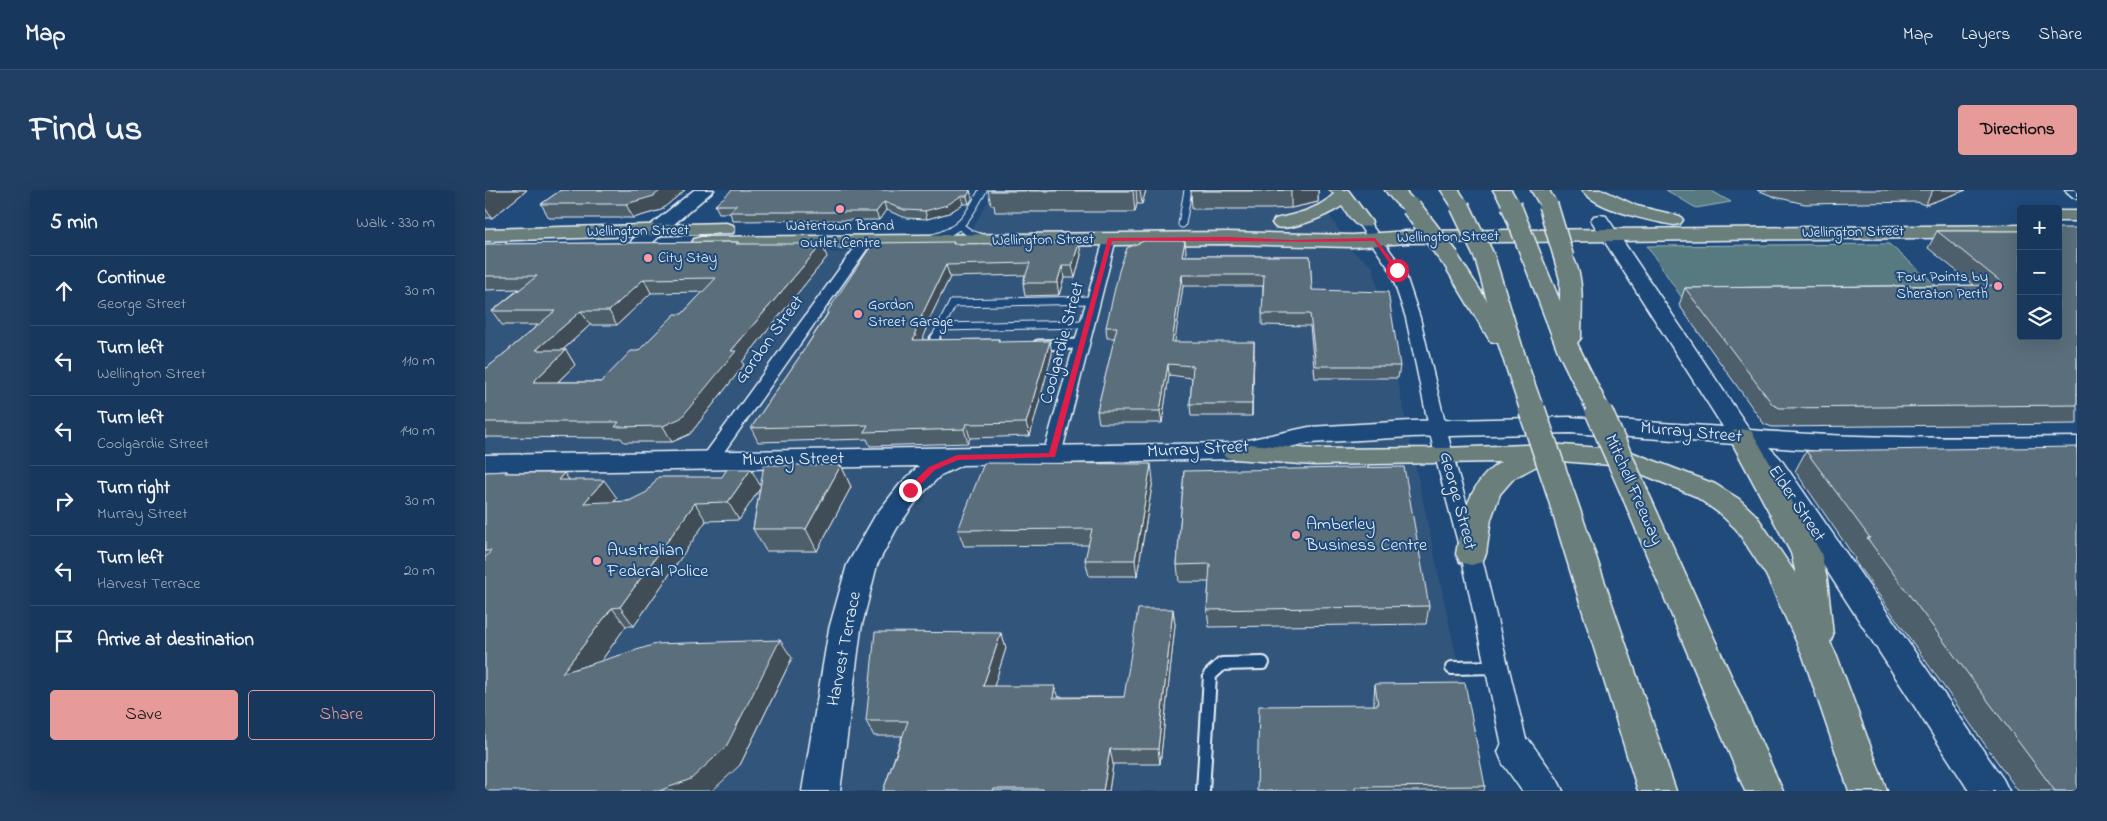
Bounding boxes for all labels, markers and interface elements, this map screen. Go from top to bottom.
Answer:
text: Map [25,17,66,52]
text: Map [1903,22,1933,48]
text: Layers [1961,22,2011,48]
text: Share [2039,22,2082,48]
text: Find us [30,105,142,156]
button: Directions [1958,105,2077,155]
marker: Watertown Brand Outlet Centre [834,203,846,215]
map controls [2017,205,2062,340]
button: + [2017,205,2062,250]
text: 5 min [50,208,98,238]
text: Walk · 330 m [356,211,435,235]
place label: Watertown Brand Outlet Centre [786,215,895,254]
street label: Wellington Street [587,219,689,244]
street label: Wellington Street [1802,220,1904,245]
street label: Wellington Street [1397,225,1499,250]
street label: Wellington Street [992,228,1094,253]
place label: City Stay [658,247,717,270]
button: − [2017,250,2062,295]
marker: City Stay [642,252,654,264]
route start [1386,259,1409,282]
text: Continue [97,265,165,292]
place label: Four Points by Sheraton Perth [1896,266,1988,305]
icon: ahead [50,277,78,305]
text: 30 m [405,279,435,303]
street label: Coolgardie Street [1034,279,1093,407]
marker: Four Points by Sheraton Perth [1992,280,2004,292]
street label: Gordon Street [729,290,811,390]
text: George Street [97,292,186,316]
place label: Gordon Street Garage [868,294,954,334]
button: layers [2017,295,2062,340]
marker: Gordon Street Garage [852,308,864,320]
text: Turn left [97,335,164,362]
icon: left [50,347,78,375]
text: 110 m [401,349,435,373]
text: Wellington Street [97,362,206,386]
text: Turn left [97,405,164,432]
street label: Murray Street [1639,416,1743,450]
icon: left [50,417,78,445]
text: 140 m [400,419,435,443]
street label: Mitchell Freeway [1597,430,1669,550]
text: Coolgardie Street [97,432,209,456]
street label: Murray Street [1146,434,1250,466]
street label: Murray Street [742,446,844,474]
street label: George Street [1430,449,1483,553]
street label: Elder Street [1761,460,1831,548]
text: Turn right [97,475,170,502]
route end [899,479,922,502]
icon: right [50,487,78,515]
text: 30 m [405,489,435,513]
text: Murray Street [97,502,188,526]
place label: Amberley Business Centre [1305,512,1428,559]
marker: Amberley Business Centre [1290,529,1302,541]
place label: Australian Federal Police [606,538,709,585]
text: Turn left [97,545,164,572]
marker: Australian Federal Police [591,555,603,567]
icon: left [50,557,78,585]
text: 20 m [404,559,435,583]
text: Harvest Terrace [97,572,200,596]
street label: Harvest Terrace [821,589,869,709]
icon: arrive [50,627,78,655]
text: Arrive at destination [97,627,254,654]
button: Save [50,690,238,740]
button: Share [248,690,435,740]

